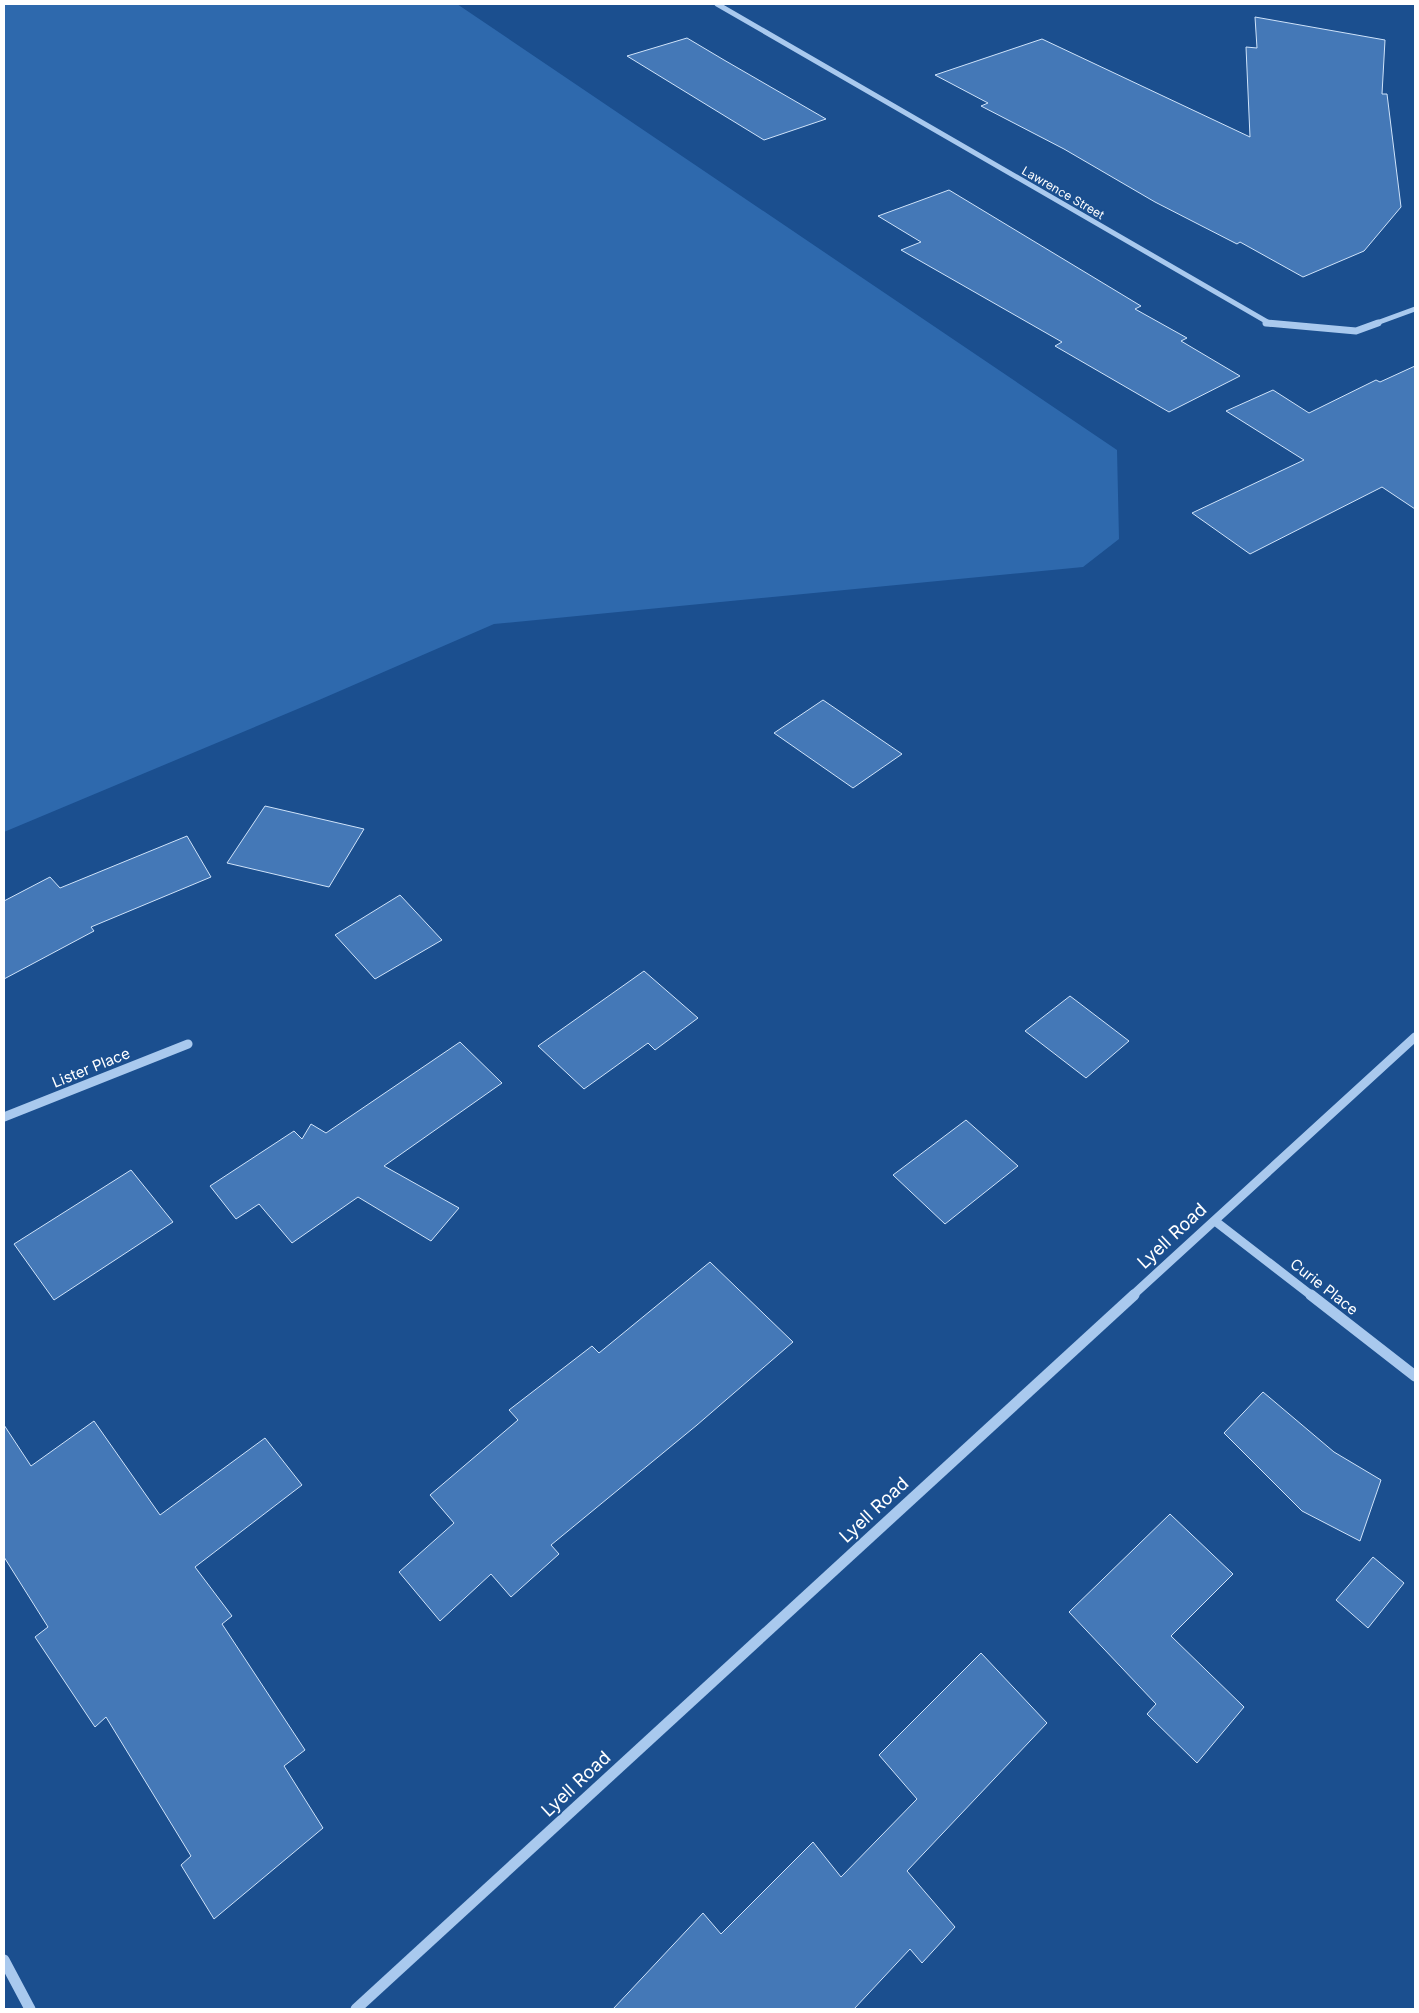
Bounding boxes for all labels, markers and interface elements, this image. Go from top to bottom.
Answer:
street label: Lawrence Street [1019,163,1107,222]
street label: Lister Place [49,1043,133,1092]
street label: Lyell Road [1133,1198,1210,1273]
street label: Curie Place [1286,1254,1362,1319]
street label: Lyell Road [835,1472,912,1547]
street label: Lyell Road [537,1746,614,1821]

